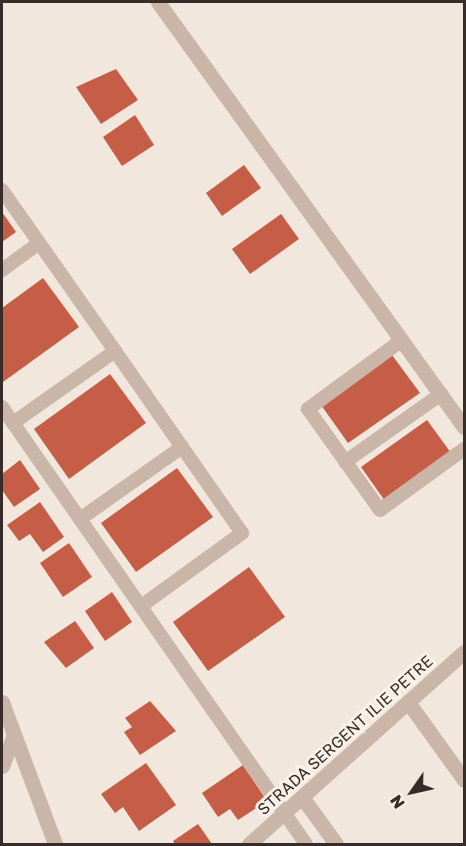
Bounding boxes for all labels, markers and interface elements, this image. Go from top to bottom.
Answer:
street label: STRADA SERGENT ILIE PETRE [253,651,437,819]
north arrow [382,762,442,822]

